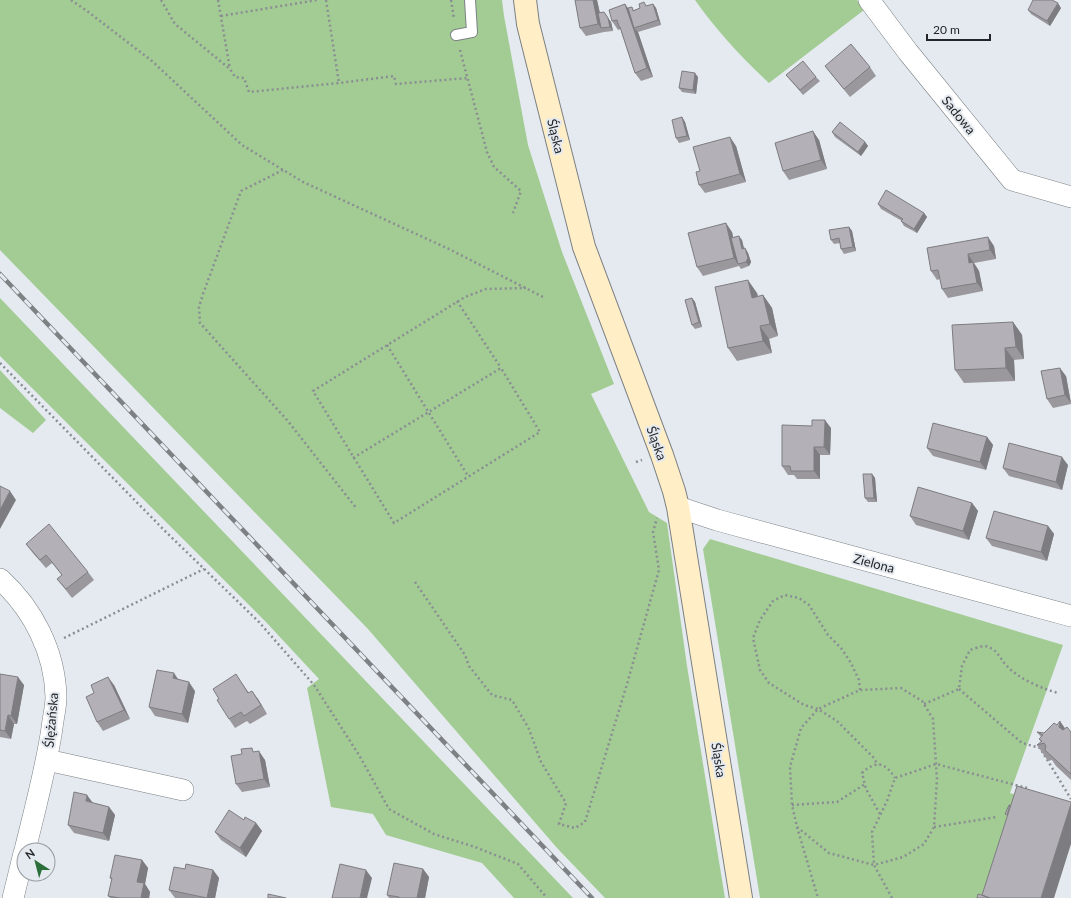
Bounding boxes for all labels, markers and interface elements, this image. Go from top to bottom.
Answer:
scale bar [927,16,990,42]
text: 20 m [933,22,960,37]
street label: Sadowa [939,93,979,137]
street label: Śląska [544,117,568,155]
street label: Śląska [643,424,671,462]
street label: Zielona [852,550,896,576]
street label: Ślężańska [41,692,61,748]
street label: Śląska [708,741,730,779]
north arrow [16,842,56,882]
text: N [23,846,37,861]

